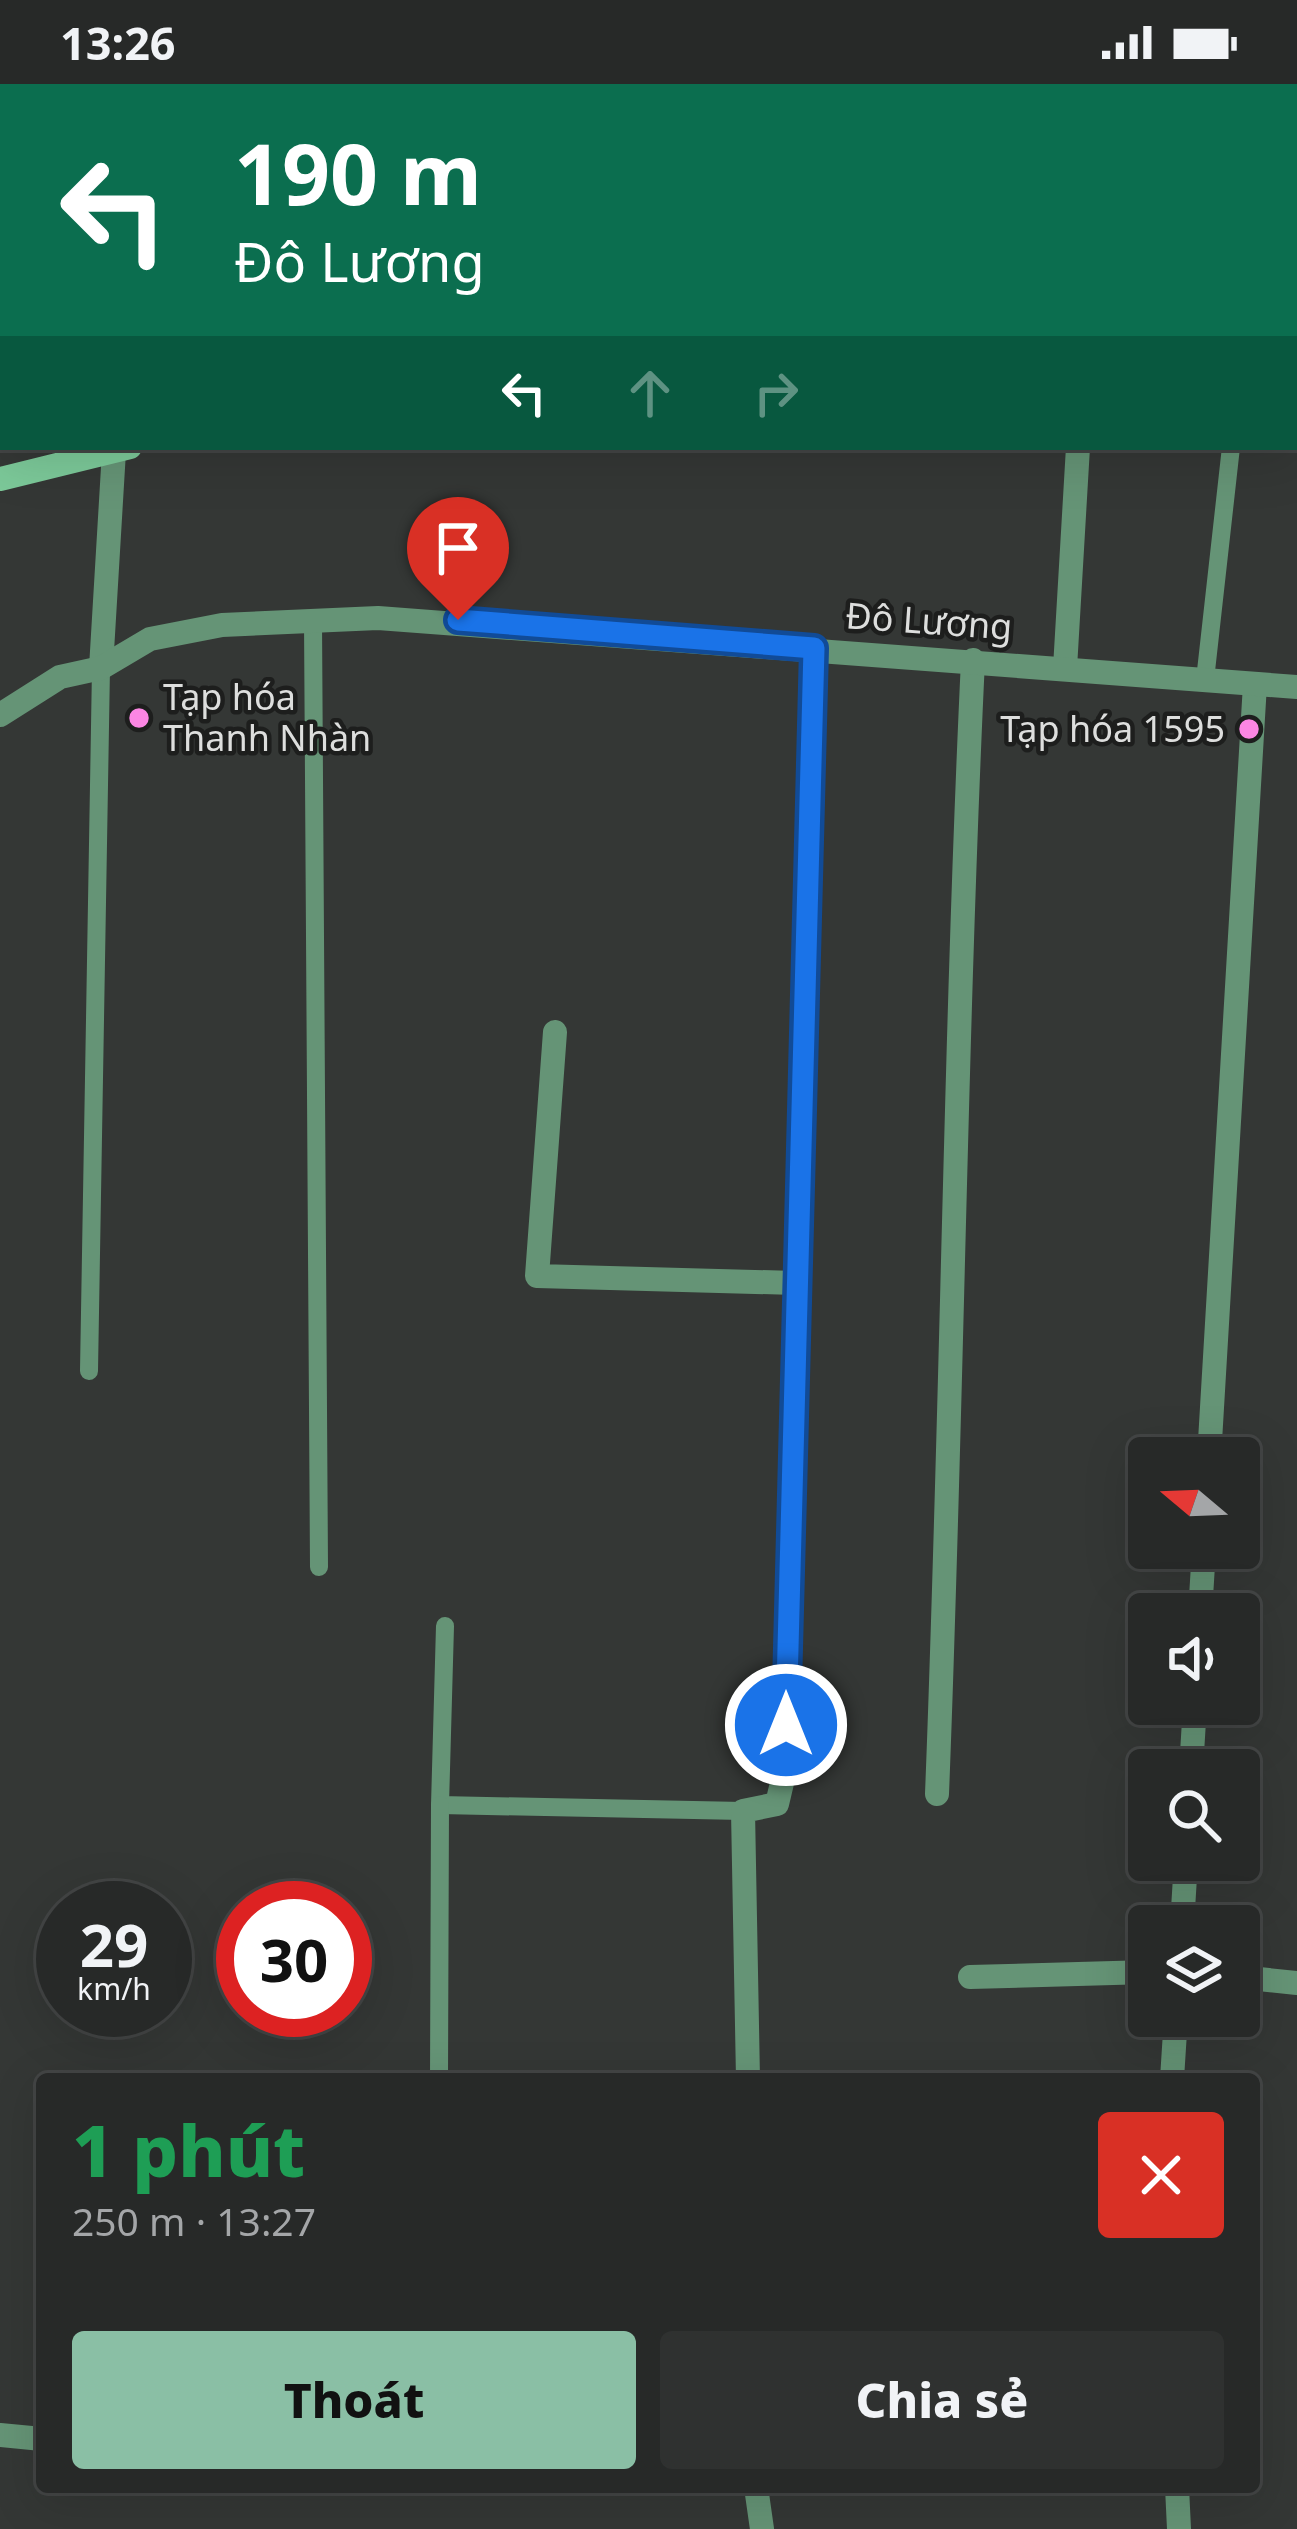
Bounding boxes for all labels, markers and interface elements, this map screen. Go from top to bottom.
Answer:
text: 13:26 [60,12,176,73]
text: 190 m [234,115,482,230]
icon: left [36,132,192,288]
text: Đô Lương [234,224,485,298]
icon: left [491,360,557,426]
icon: ahead [617,360,683,426]
icon: right [743,360,809,426]
pin [407,497,509,620]
icon: arrive [425,515,491,581]
street label: Đô Lương [844,590,1014,651]
place label: Tạp hóa Thanh Nhàn [163,672,371,762]
place label: Tạp hóa 1595 [1000,704,1225,753]
marker: Tạp hóa Thanh Nhàn [126,705,152,731]
marker: Tạp hóa 1595 [1236,716,1262,742]
north arrow [1128,1437,1260,1569]
map controls [1128,1437,1260,2037]
button: sound [1128,1593,1260,1725]
position arrow [723,1662,849,1788]
button: search [1128,1749,1260,1881]
speed limit sign: 30 [216,1881,372,2037]
text: 29 [80,1903,148,1985]
button: layers [1128,1905,1260,2037]
text: km/h [77,1968,151,2009]
text: 1 phút [72,2100,305,2198]
button: close [1098,2112,1224,2238]
text: 250 m · 13:27 [72,2194,316,2247]
button: Thoát [72,2331,636,2469]
button: Chia sẻ [660,2331,1224,2469]

